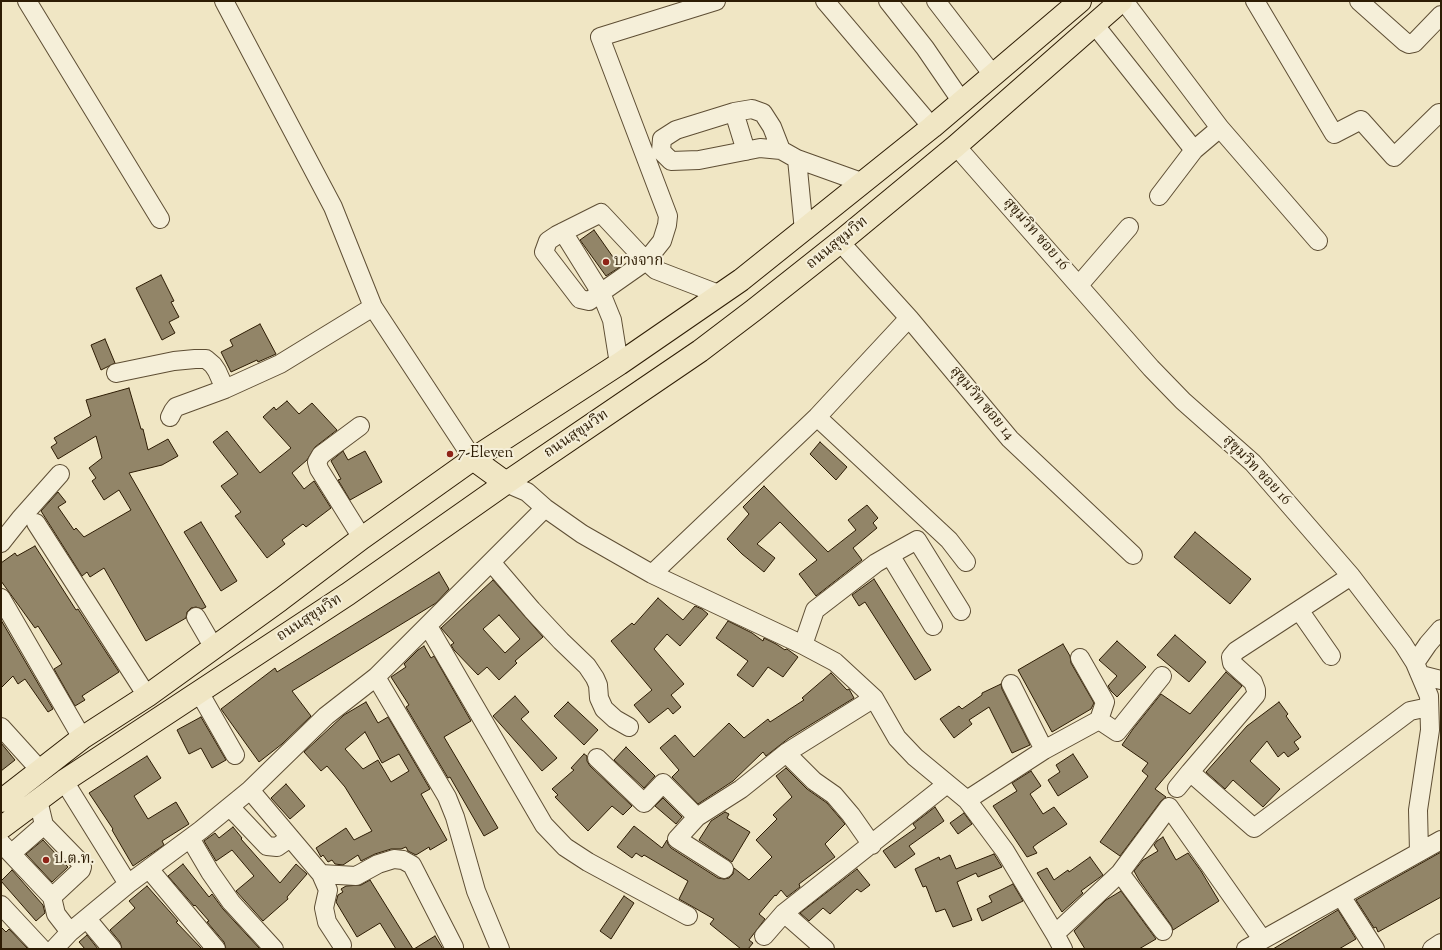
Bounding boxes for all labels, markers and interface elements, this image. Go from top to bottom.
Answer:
street label: สุขุมวิท ซอย 16 [998,195,1072,275]
street label: ถนนสุขุมวิท [804,214,872,274]
place label: บางจาก [614,253,663,271]
marker: บางจาก [601,257,611,267]
street label: สุขุมวิท ซอย 14 [945,363,1017,445]
street label: ถนนสุขุมวิท [541,407,613,463]
street label: สุขุมวิท ซอย 16 [1218,432,1294,510]
place label: 7-Eleven [458,445,513,463]
marker: 7-Eleven [445,449,455,459]
street label: ถนนสุขุมวิท [274,591,346,647]
place label: ป.ต.ท. [54,851,94,869]
marker: ป.ต.ท. [41,855,51,865]

